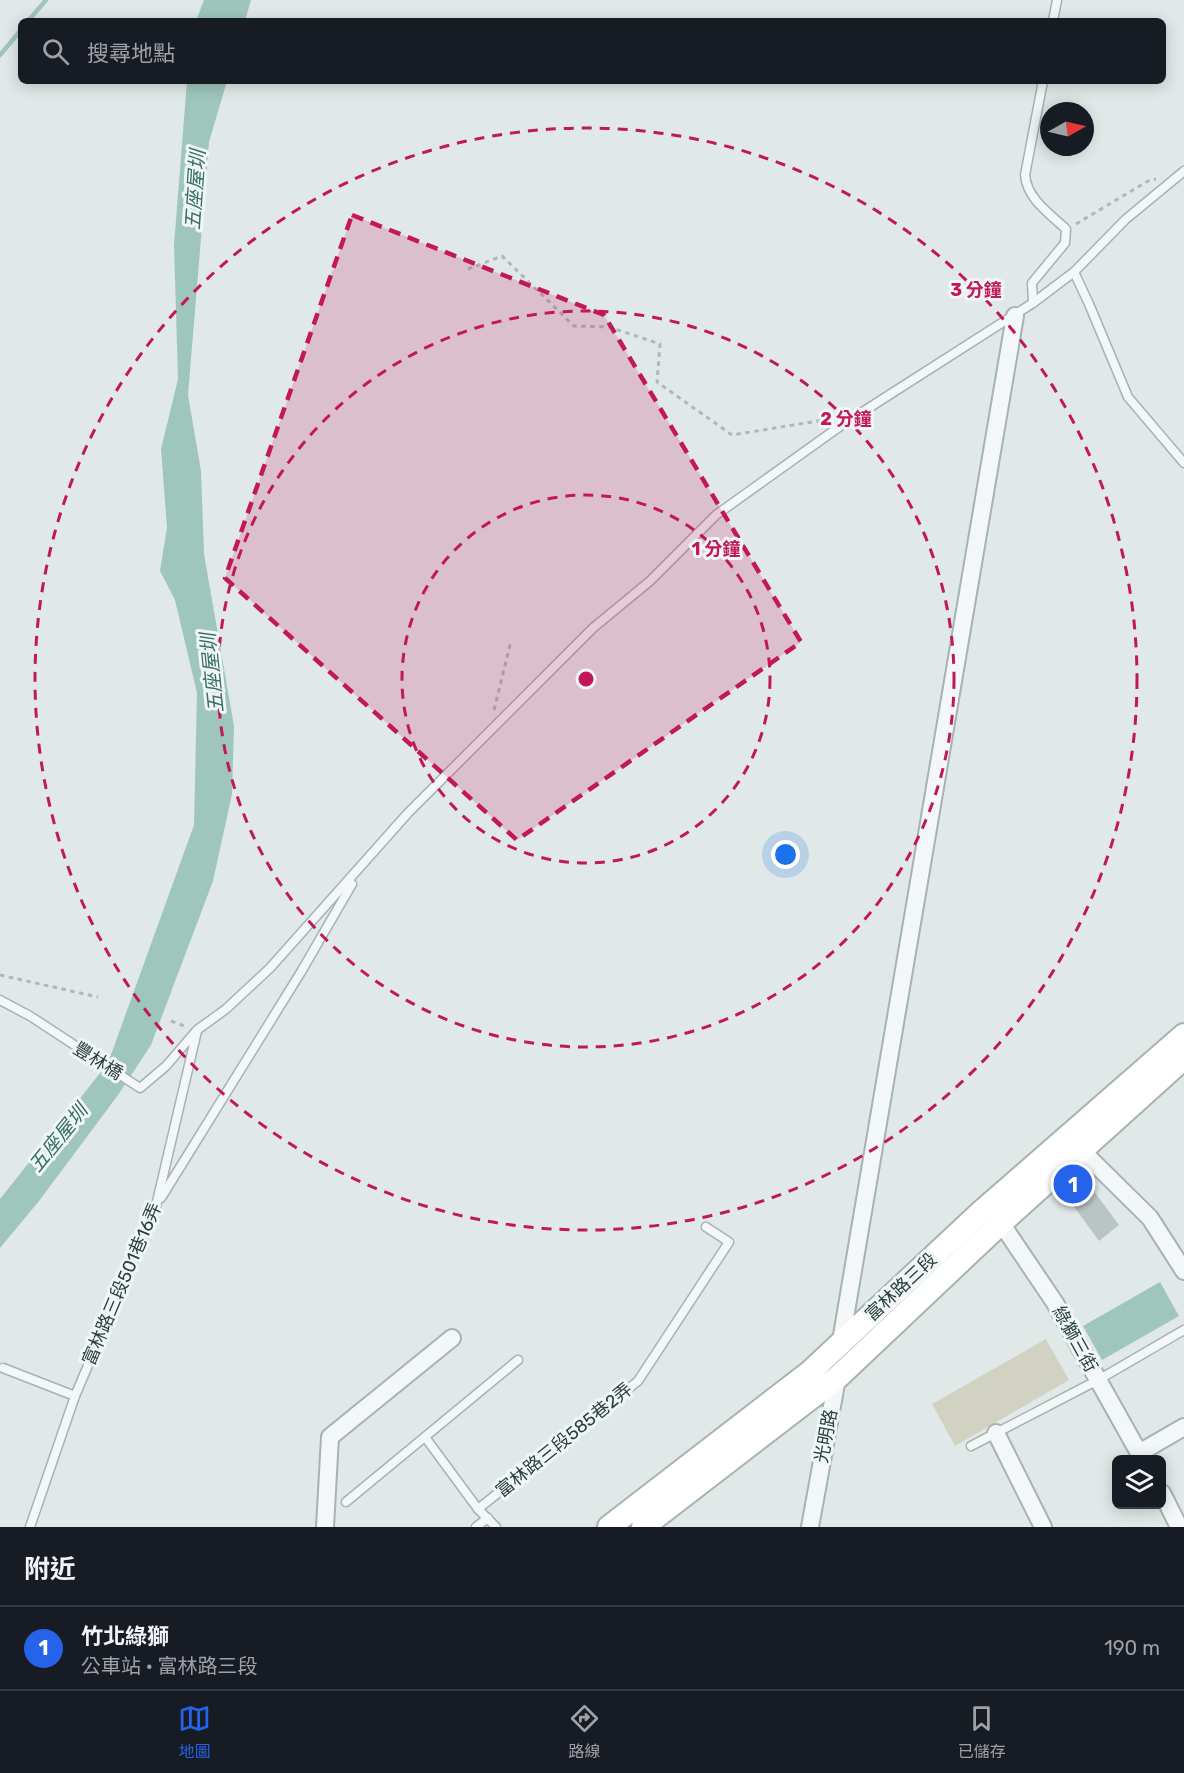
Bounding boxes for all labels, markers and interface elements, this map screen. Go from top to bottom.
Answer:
search box [18,18,1166,84]
icon: search [39,35,72,68]
text: 搜尋地點 [87,40,175,67]
north arrow [1040,102,1094,156]
water label: 五座屋圳 [180,146,210,231]
text: 3 分鐘 [950,279,1002,301]
text: 2 分鐘 [820,408,872,430]
text: 1 分鐘 [692,538,740,560]
water label: 五座屋圳 [196,629,228,714]
centre of rings [576,669,596,689]
your location [771,840,800,869]
street label: 豐林橋 [69,1037,127,1085]
water label: 五座屋圳 [24,1097,94,1177]
pin: 1 [1054,1162,1092,1206]
street label: 富林路三段501巷16弄 [78,1199,166,1369]
street label: 富林路三段 [861,1248,941,1326]
street label: 綠獅三街 [1048,1302,1102,1376]
street label: 富林路三段585巷2弄 [491,1378,637,1502]
street label: 光明路 [810,1407,842,1465]
map controls [1112,1455,1166,1509]
button: layers [1112,1455,1166,1509]
text: 附近 [24,1554,76,1585]
text: 竹北綠獅 [81,1623,169,1650]
text: 1 [39,1636,48,1660]
text: 190 m [1104,1636,1160,1660]
text: 公車站 · 富林路三段 [81,1654,257,1678]
tab: 地圖 [178,1702,211,1762]
tab: 路線 [568,1702,601,1762]
tab: 已儲存 [958,1702,1006,1762]

